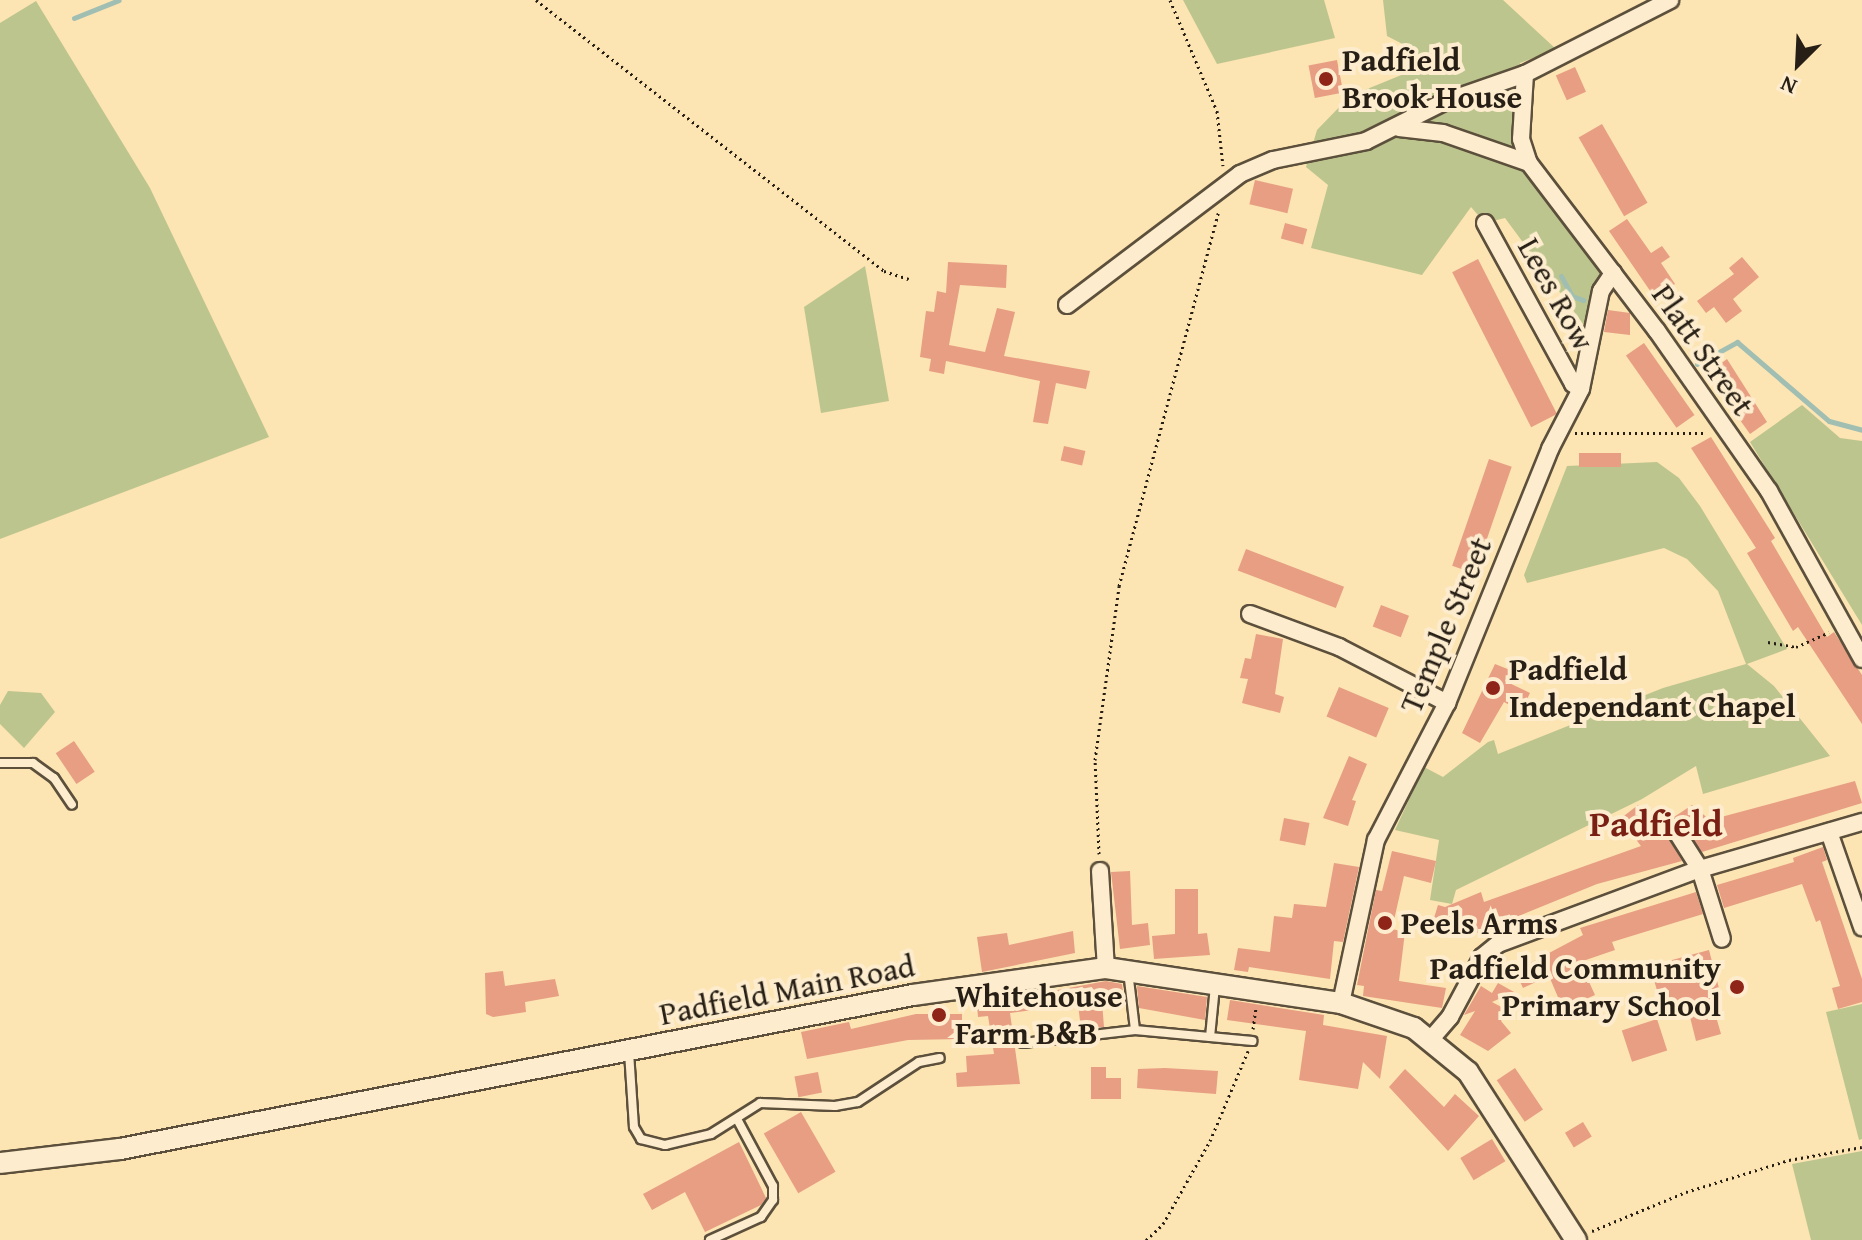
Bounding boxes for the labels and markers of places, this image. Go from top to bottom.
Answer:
place label: Padfield Brook House [1342,42,1522,117]
marker: Padfield Brook House [1317,70,1335,88]
place label: Padfield Independant Chapel [1509,651,1796,726]
marker: Padfield Independant Chapel [1484,679,1502,697]
place label: Peels Arms [1401,904,1558,942]
marker: Peels Arms [1376,914,1394,932]
place label: Padfield Community Primary School [1430,950,1721,1025]
place label: Whitehouse Farm B&B [955,978,1123,1053]
marker: Padfield Community Primary School [1728,978,1746,996]
marker: Whitehouse Farm B&B [930,1006,948,1024]

